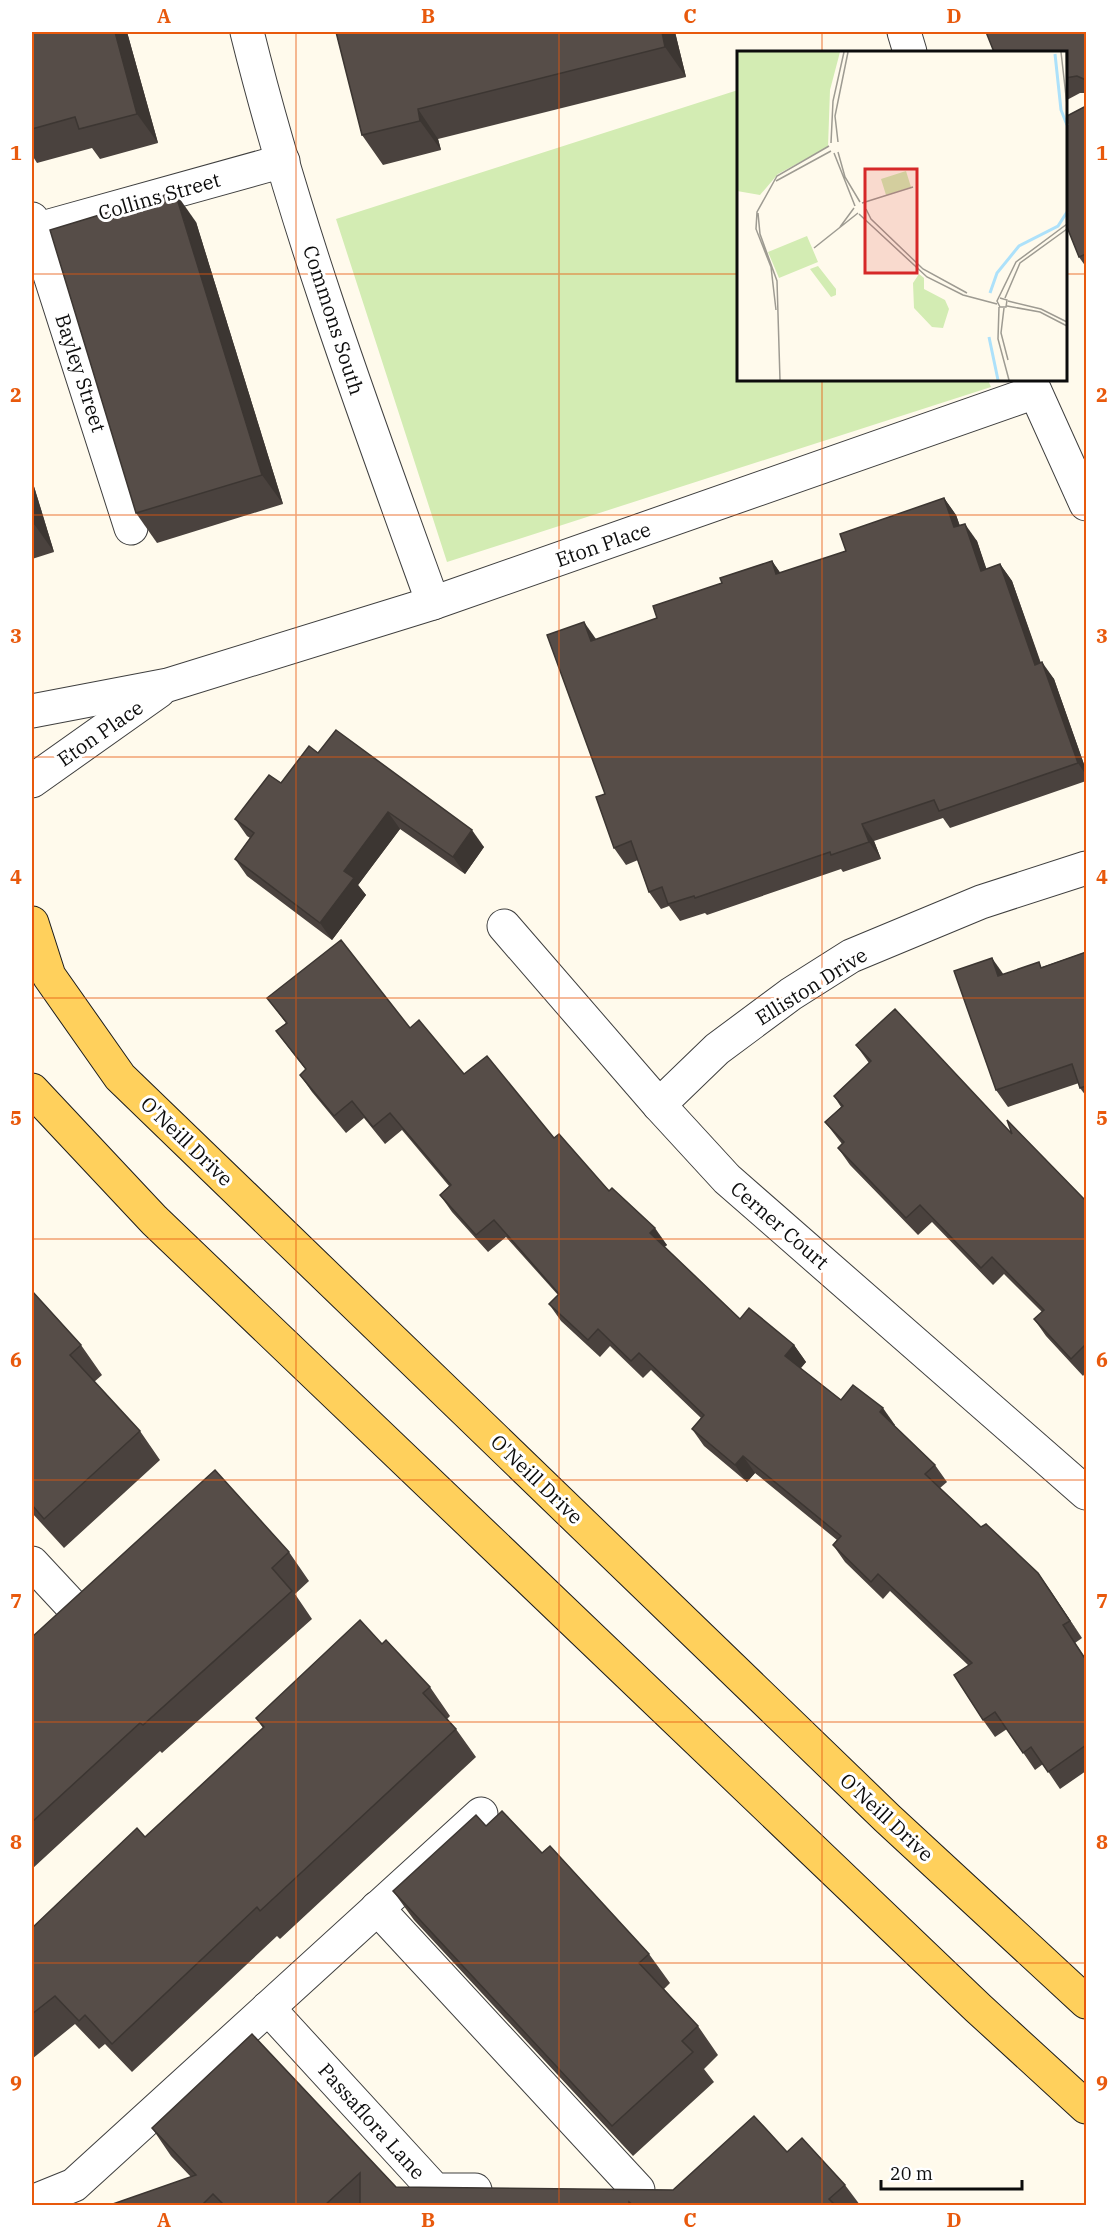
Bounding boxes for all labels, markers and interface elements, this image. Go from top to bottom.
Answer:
text: A [157,2,171,29]
text: B [421,2,435,29]
text: C [683,2,697,29]
text: D [946,2,962,29]
inset map [737,51,1067,381]
text: 1 [10,139,22,166]
text: 1 [1096,139,1108,166]
street label: Collins Street [95,166,223,226]
street label: Commons South [297,242,371,398]
street label: Bayley Street [49,310,113,436]
text: 2 [10,381,22,408]
text: 2 [1096,381,1108,408]
street label: Eton Place [552,515,654,573]
text: 3 [10,622,22,649]
text: 3 [1096,622,1108,649]
street label: Eton Place [52,694,148,772]
text: 4 [10,863,22,890]
text: 4 [1096,863,1108,890]
street label: Elliston Drive [750,941,872,1031]
street label: O'Neill Drive [135,1090,239,1192]
text: 5 [10,1104,22,1131]
text: 5 [1096,1104,1108,1131]
street label: Cerner Court [725,1175,835,1275]
text: 6 [10,1346,22,1373]
text: 6 [1096,1346,1108,1373]
street label: O'Neill Drive [485,1428,589,1530]
text: 7 [10,1587,22,1614]
text: 7 [1096,1587,1108,1614]
street label: O'Neill Drive [834,1767,940,1867]
text: 8 [10,1828,22,1855]
text: 8 [1096,1828,1108,1855]
street label: Passaflora Lane [312,2057,432,2185]
text: 9 [10,2069,22,2096]
text: 9 [1096,2069,1108,2096]
scale bar [881,2153,1022,2191]
text: 20 m [890,2162,933,2185]
text: A [157,2206,171,2233]
text: B [421,2206,435,2233]
text: C [683,2206,697,2233]
text: D [946,2206,962,2233]

